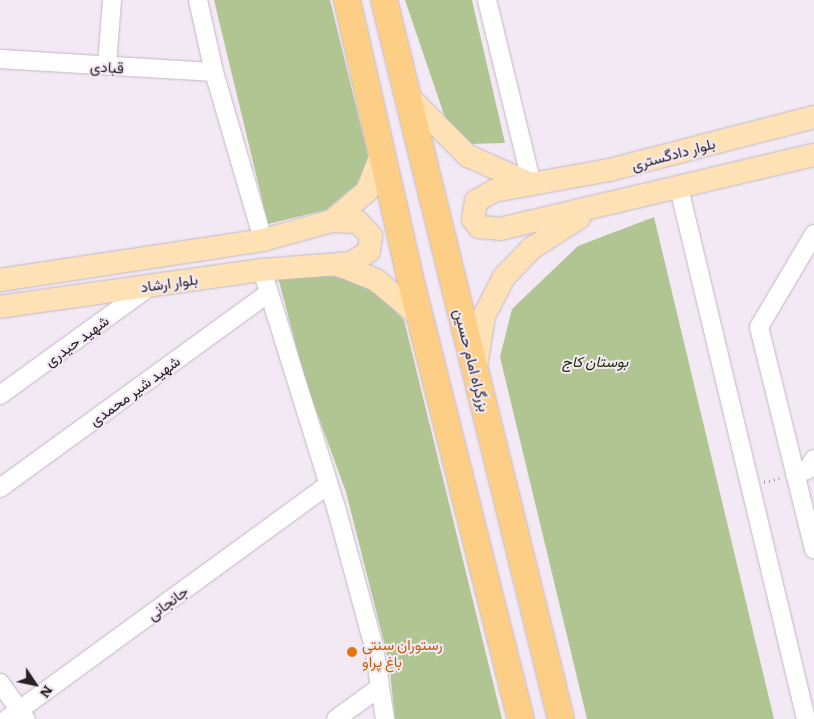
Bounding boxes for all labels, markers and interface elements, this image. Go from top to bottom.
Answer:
street label: قبادی [90,56,124,76]
street label: بلوار دادگستری [629,133,717,173]
street label: بلوار ارشاد [139,269,199,295]
street label: بزرگراه امام حسین [452,307,494,413]
street label: شهید حیدری [40,311,112,369]
street label: شهید شیر محمدی [85,351,183,429]
park label: بوستان کاج [562,352,628,370]
street label: جانجانی [143,581,191,623]
place label: رستوران سنتی باغ پراو [362,634,443,669]
marker: رستوران سنتی باغ پراو [346,646,358,658]
north arrow [10,659,60,709]
text: N [36,682,59,703]

